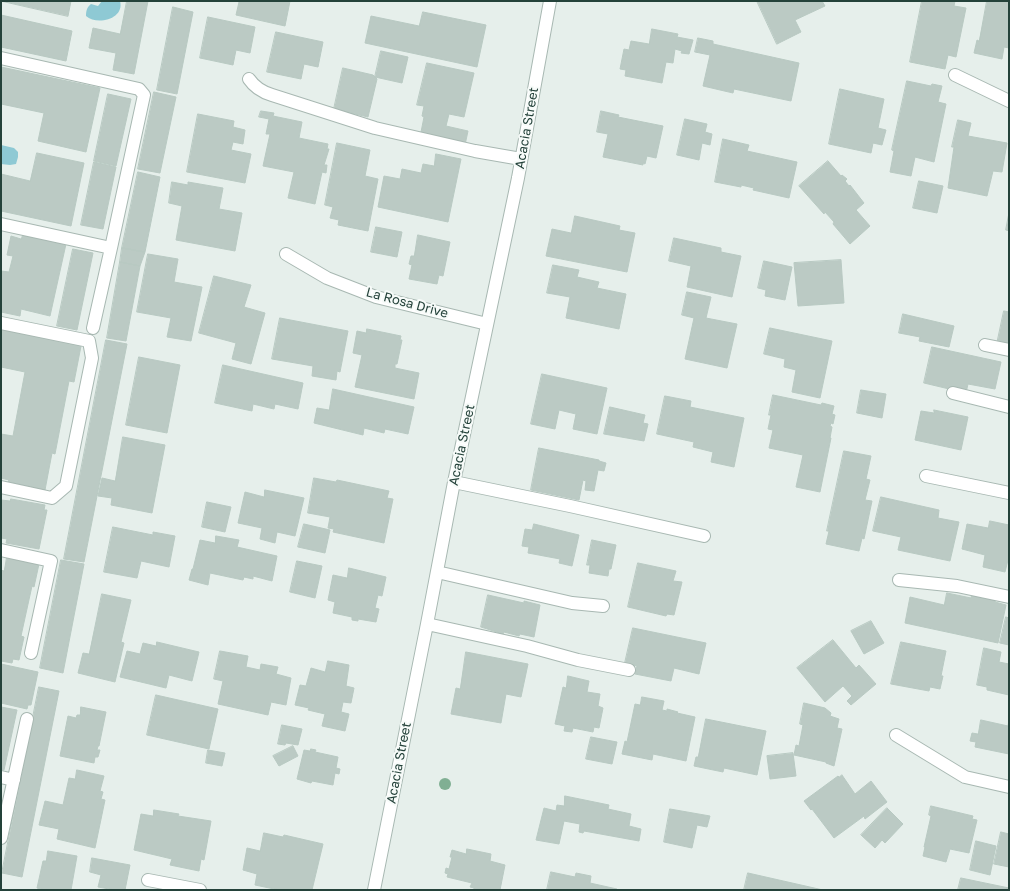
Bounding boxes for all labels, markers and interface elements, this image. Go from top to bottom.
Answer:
street label: Acacia Street [512,86,542,170]
street label: La Rosa Drive [364,285,450,321]
street label: Acacia Street [446,403,478,487]
street label: Acacia Street [383,721,415,805]

